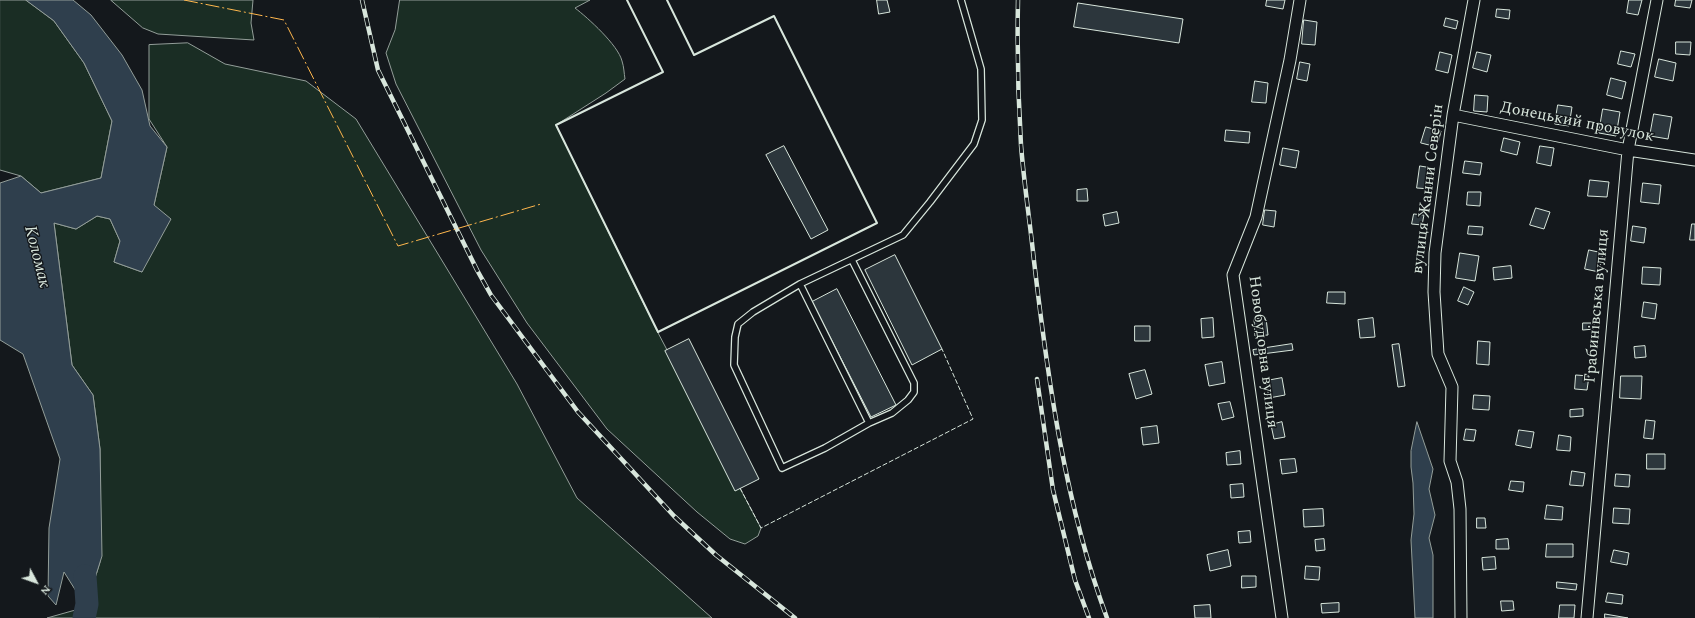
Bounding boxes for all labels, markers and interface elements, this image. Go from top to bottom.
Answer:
street label: Донецький провулок [1499,99,1655,147]
street label: вулиця Жанни Северін [1409,103,1449,275]
water label: Коломак [18,224,54,290]
street label: Грабинівська вулиця [1582,228,1614,384]
street label: Новобудовна вулиця [1243,275,1281,429]
north arrow [16,562,56,602]
text: N [36,581,55,599]

